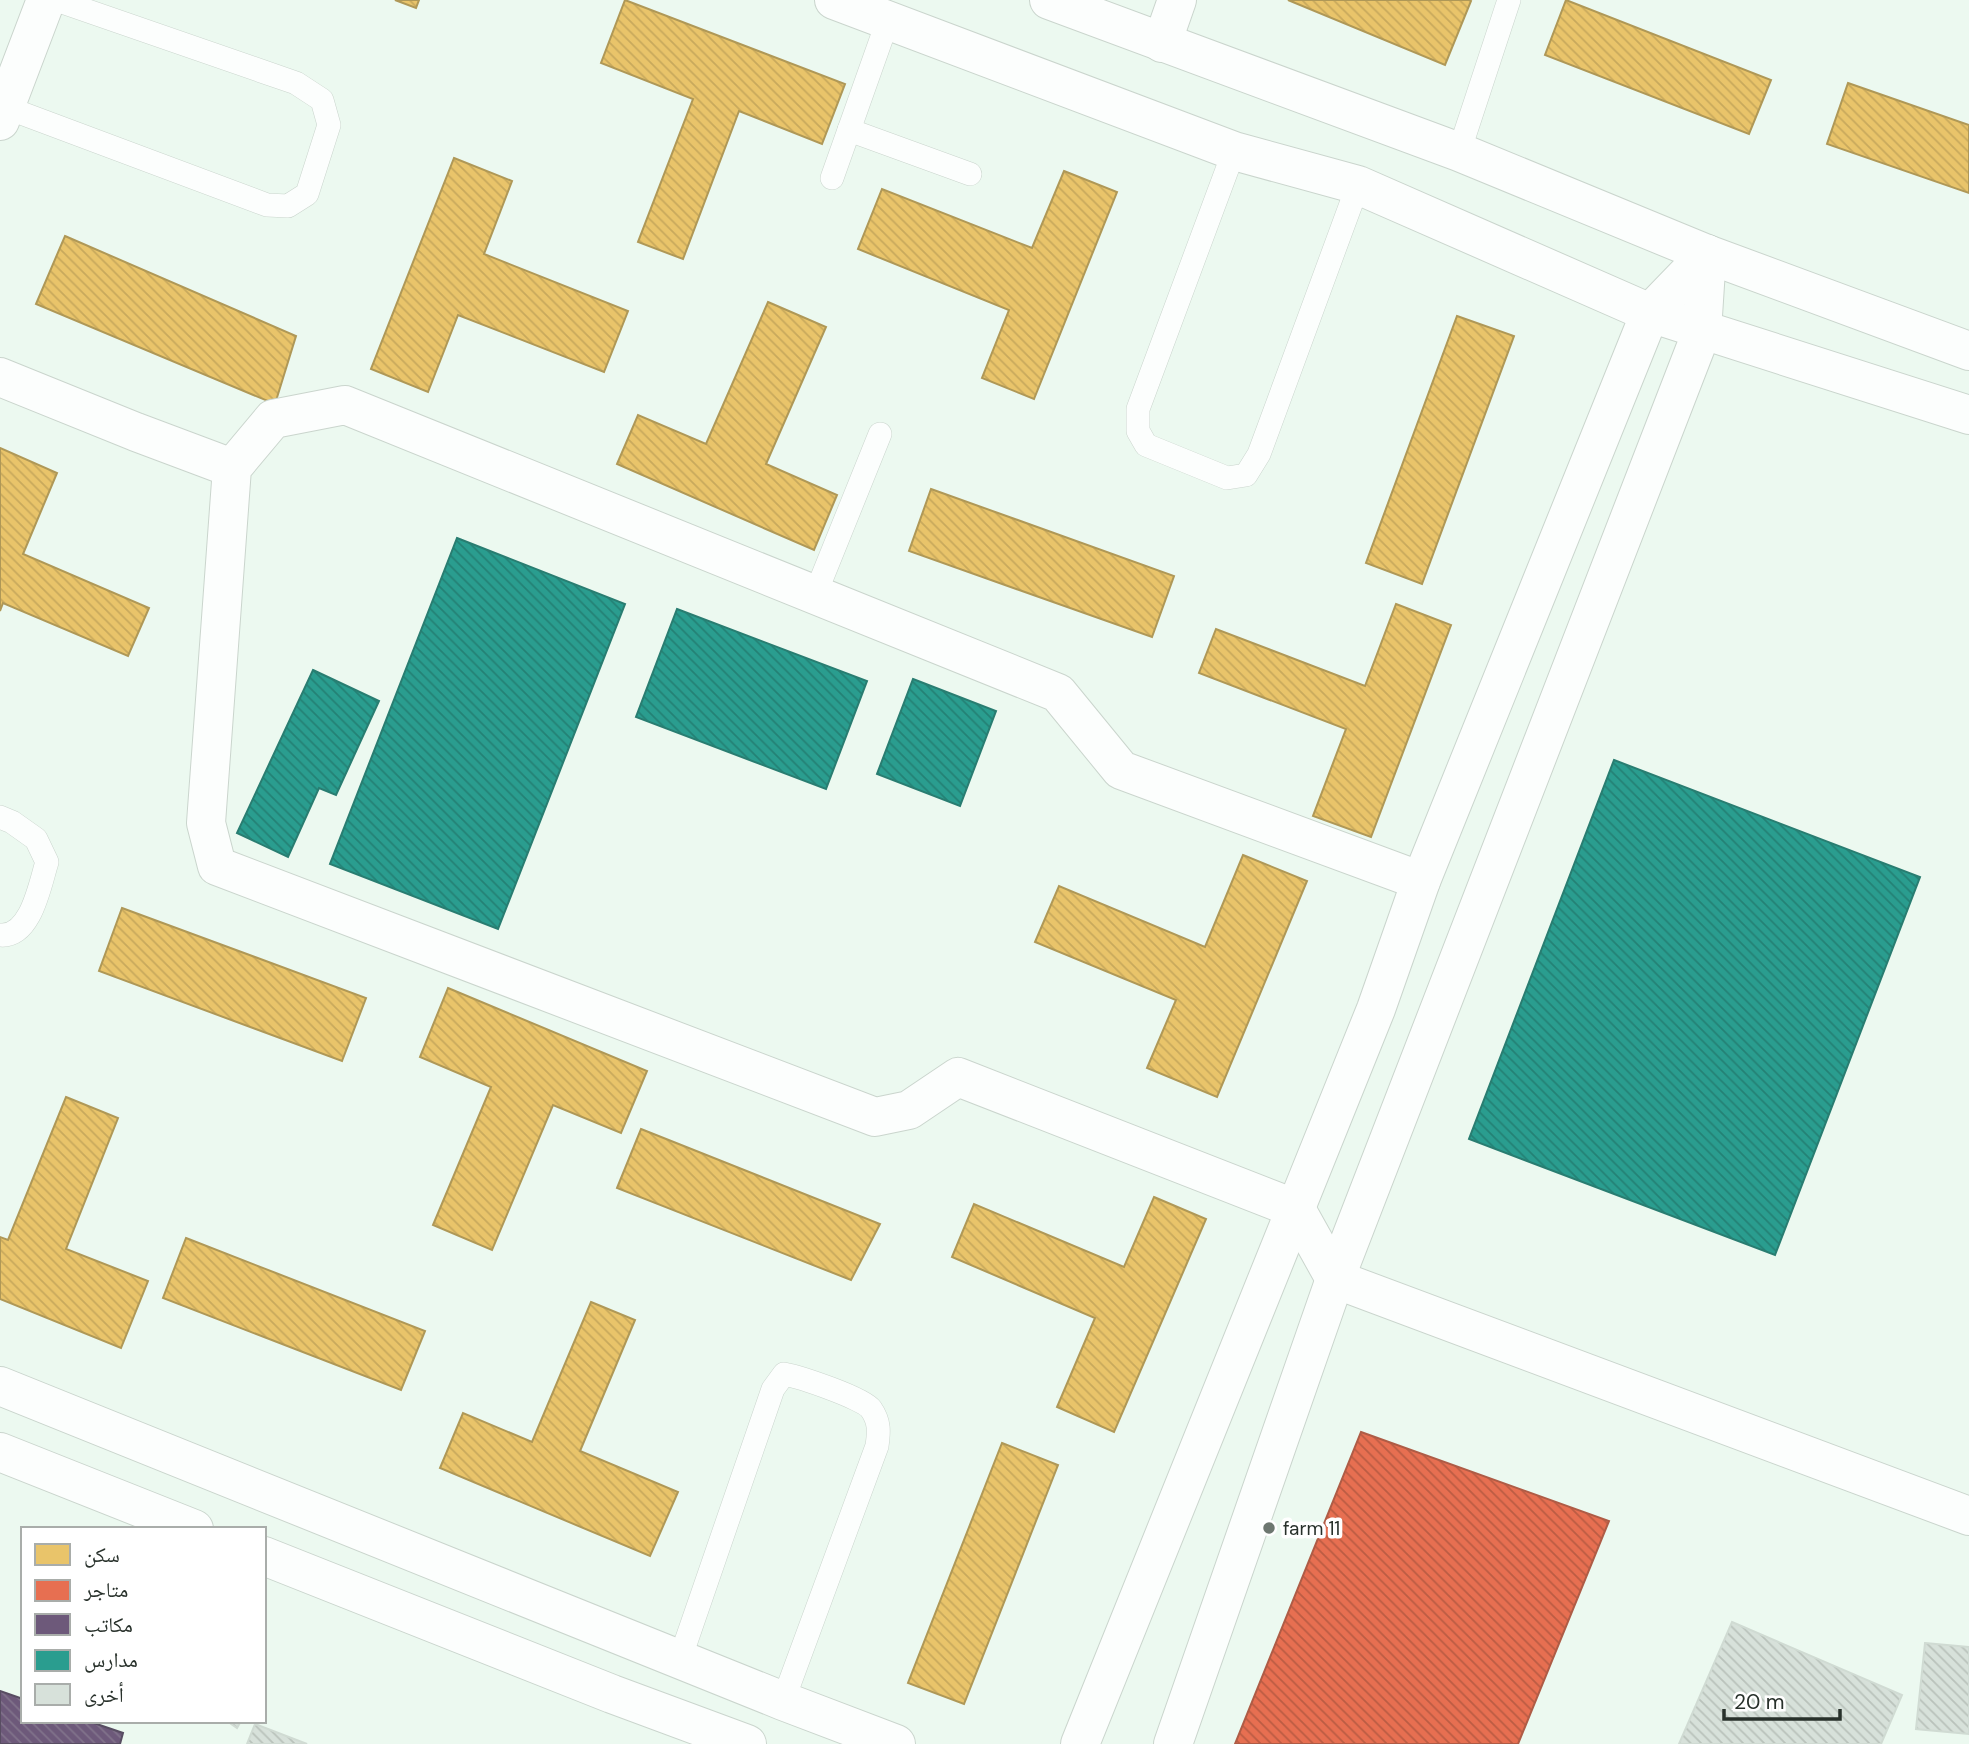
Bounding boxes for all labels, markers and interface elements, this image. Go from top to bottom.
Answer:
place label: farm 11 [1283,1516,1340,1541]
marker: farm 11 [1261,1520,1277,1536]
legend [21,1527,266,1723]
text: سكن [84,1541,120,1569]
text: متاجر [83,1576,128,1604]
text: مكاتب [84,1611,133,1639]
text: مدارس [84,1646,138,1674]
scale bar [1724,1678,1840,1722]
text: أخرى [84,1681,124,1709]
text: 20 m [1734,1688,1785,1716]

